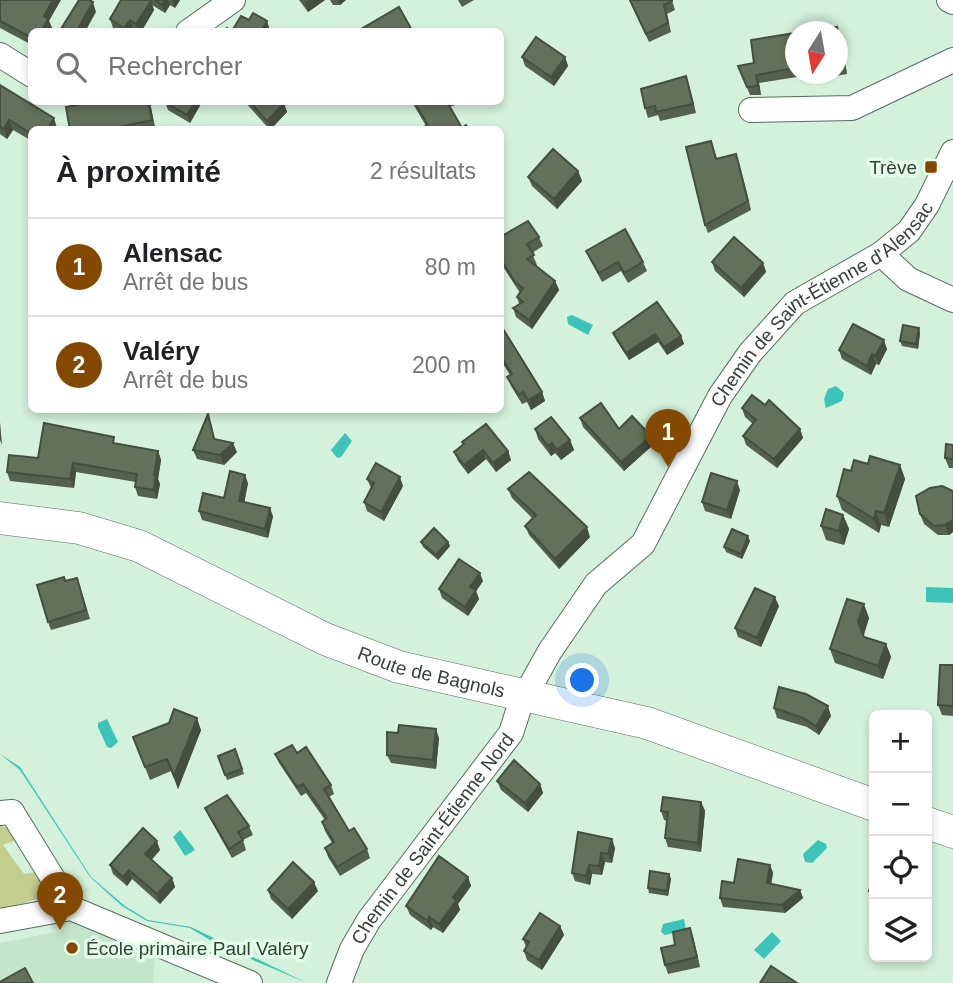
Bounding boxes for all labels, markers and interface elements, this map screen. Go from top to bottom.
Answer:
north arrow [785,21,848,84]
search box [28,28,504,105]
icon: search [52,48,90,86]
text: Rechercher [108,51,242,81]
text: À proximité [56,155,221,188]
place label: Trève [869,157,917,178]
text: 2 résultats [370,158,476,184]
marker: Trève [923,159,939,175]
street label: Chemin de Saint-Étienne d'Alensac [706,198,937,410]
text: Alensac [123,238,223,268]
text: 1 [73,254,85,280]
text: 80 m [425,254,476,280]
text: Arrêt de bus [123,269,248,295]
text: Valéry [123,336,200,366]
text: 2 [73,352,85,378]
text: 200 m [412,352,476,378]
text: Arrêt de bus [123,367,248,393]
pin: 1 [645,409,691,467]
street label: Route de Bagnols [355,642,507,702]
your location [565,663,599,697]
map controls [869,710,932,962]
button: + [869,710,932,773]
street label: Chemin de Saint-Étienne Nord [347,729,518,948]
button: − [869,773,932,836]
button: locate [869,836,932,899]
pin: 2 [37,872,83,930]
button: layers [869,899,932,962]
place label: École primaire Paul Valéry [86,938,309,959]
marker: École primaire Paul Valéry [64,940,80,956]

